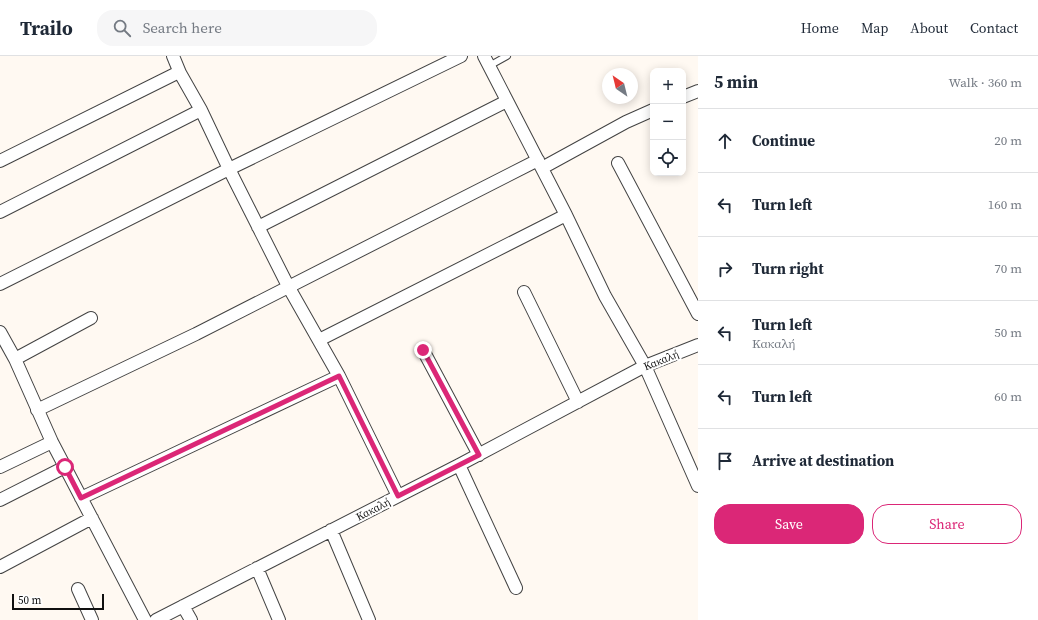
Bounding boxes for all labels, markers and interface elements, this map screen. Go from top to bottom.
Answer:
search box [97,10,377,46]
text: Trailo [20,15,73,41]
icon: search [111,17,133,39]
text: Search here [143,17,222,38]
text: Home [801,18,839,38]
text: Map [861,18,888,38]
text: About [910,18,948,38]
text: Contact [970,18,1018,38]
north arrow [602,68,638,104]
map controls [650,68,686,176]
button: + [650,68,686,104]
text: 5 min [714,70,758,94]
text: Walk · 360 m [949,74,1022,91]
button: − [650,104,686,140]
icon: ahead [714,130,736,152]
text: Continue [752,130,815,151]
text: 20 m [994,132,1022,149]
button: locate [650,140,686,176]
icon: left [714,194,736,216]
text: Turn left [752,194,812,215]
text: 160 m [988,196,1022,213]
icon: right [714,258,736,280]
text: Turn right [752,258,824,279]
text: 70 m [994,260,1022,277]
text: Turn left [752,314,812,335]
icon: left [714,322,736,344]
text: 50 m [994,324,1022,341]
text: Κακαλή [752,335,796,352]
route end [414,341,432,359]
street label: Κακαλή [641,347,681,374]
icon: left [714,386,736,408]
text: Turn left [752,386,812,407]
text: 60 m [994,388,1022,405]
icon: arrive [714,450,736,472]
text: Arrive at destination [752,450,894,471]
route start [56,458,74,476]
street label: Κακαλή [353,494,393,524]
button: Save [714,504,864,544]
button: Share [872,504,1022,544]
scale bar [12,592,104,611]
text: 50 m [18,593,41,608]

